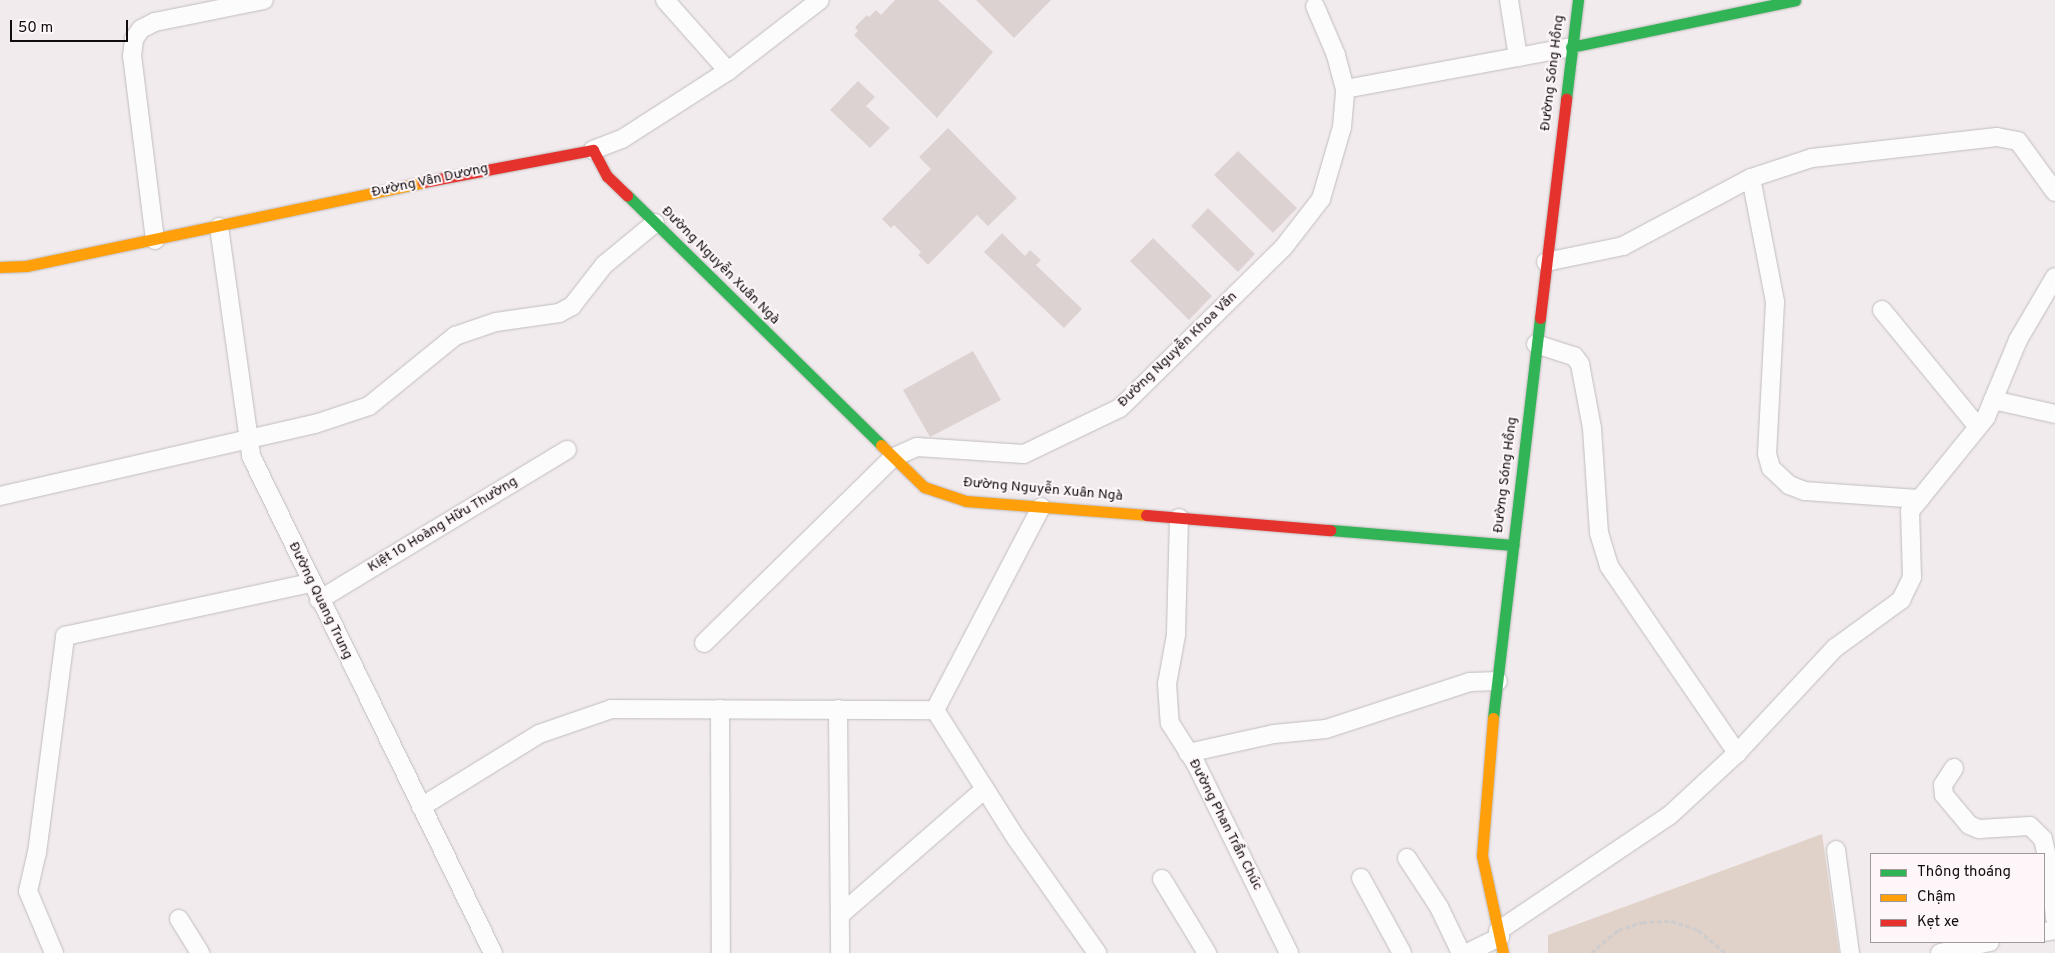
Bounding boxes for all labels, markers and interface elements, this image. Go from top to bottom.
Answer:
scale bar [12,10,130,42]
street label: Đường Sóng Hồng [1538,14,1568,132]
text: 50 m [18,19,53,38]
street label: Đường Vân Dương [370,160,490,202]
street label: Đường Nguyễn Xuân Ngà [657,203,783,329]
street label: Đường Nguyễn Khoa Văn [1115,289,1241,411]
street label: Đường Sóng Hồng [1491,416,1521,534]
street label: Kiệt 10 Hoàng Hữu Thường [365,473,521,577]
street label: Đường Nguyễn Xuân Ngà [963,475,1123,505]
street label: Đường Quang Trung [284,539,356,663]
street label: Đường Phan Trần Chúc [1184,756,1266,894]
legend [1870,853,2045,943]
text: Thông thoáng [1917,863,2011,882]
text: Chậm [1917,888,1956,907]
text: Kẹt xe [1917,913,1959,932]

